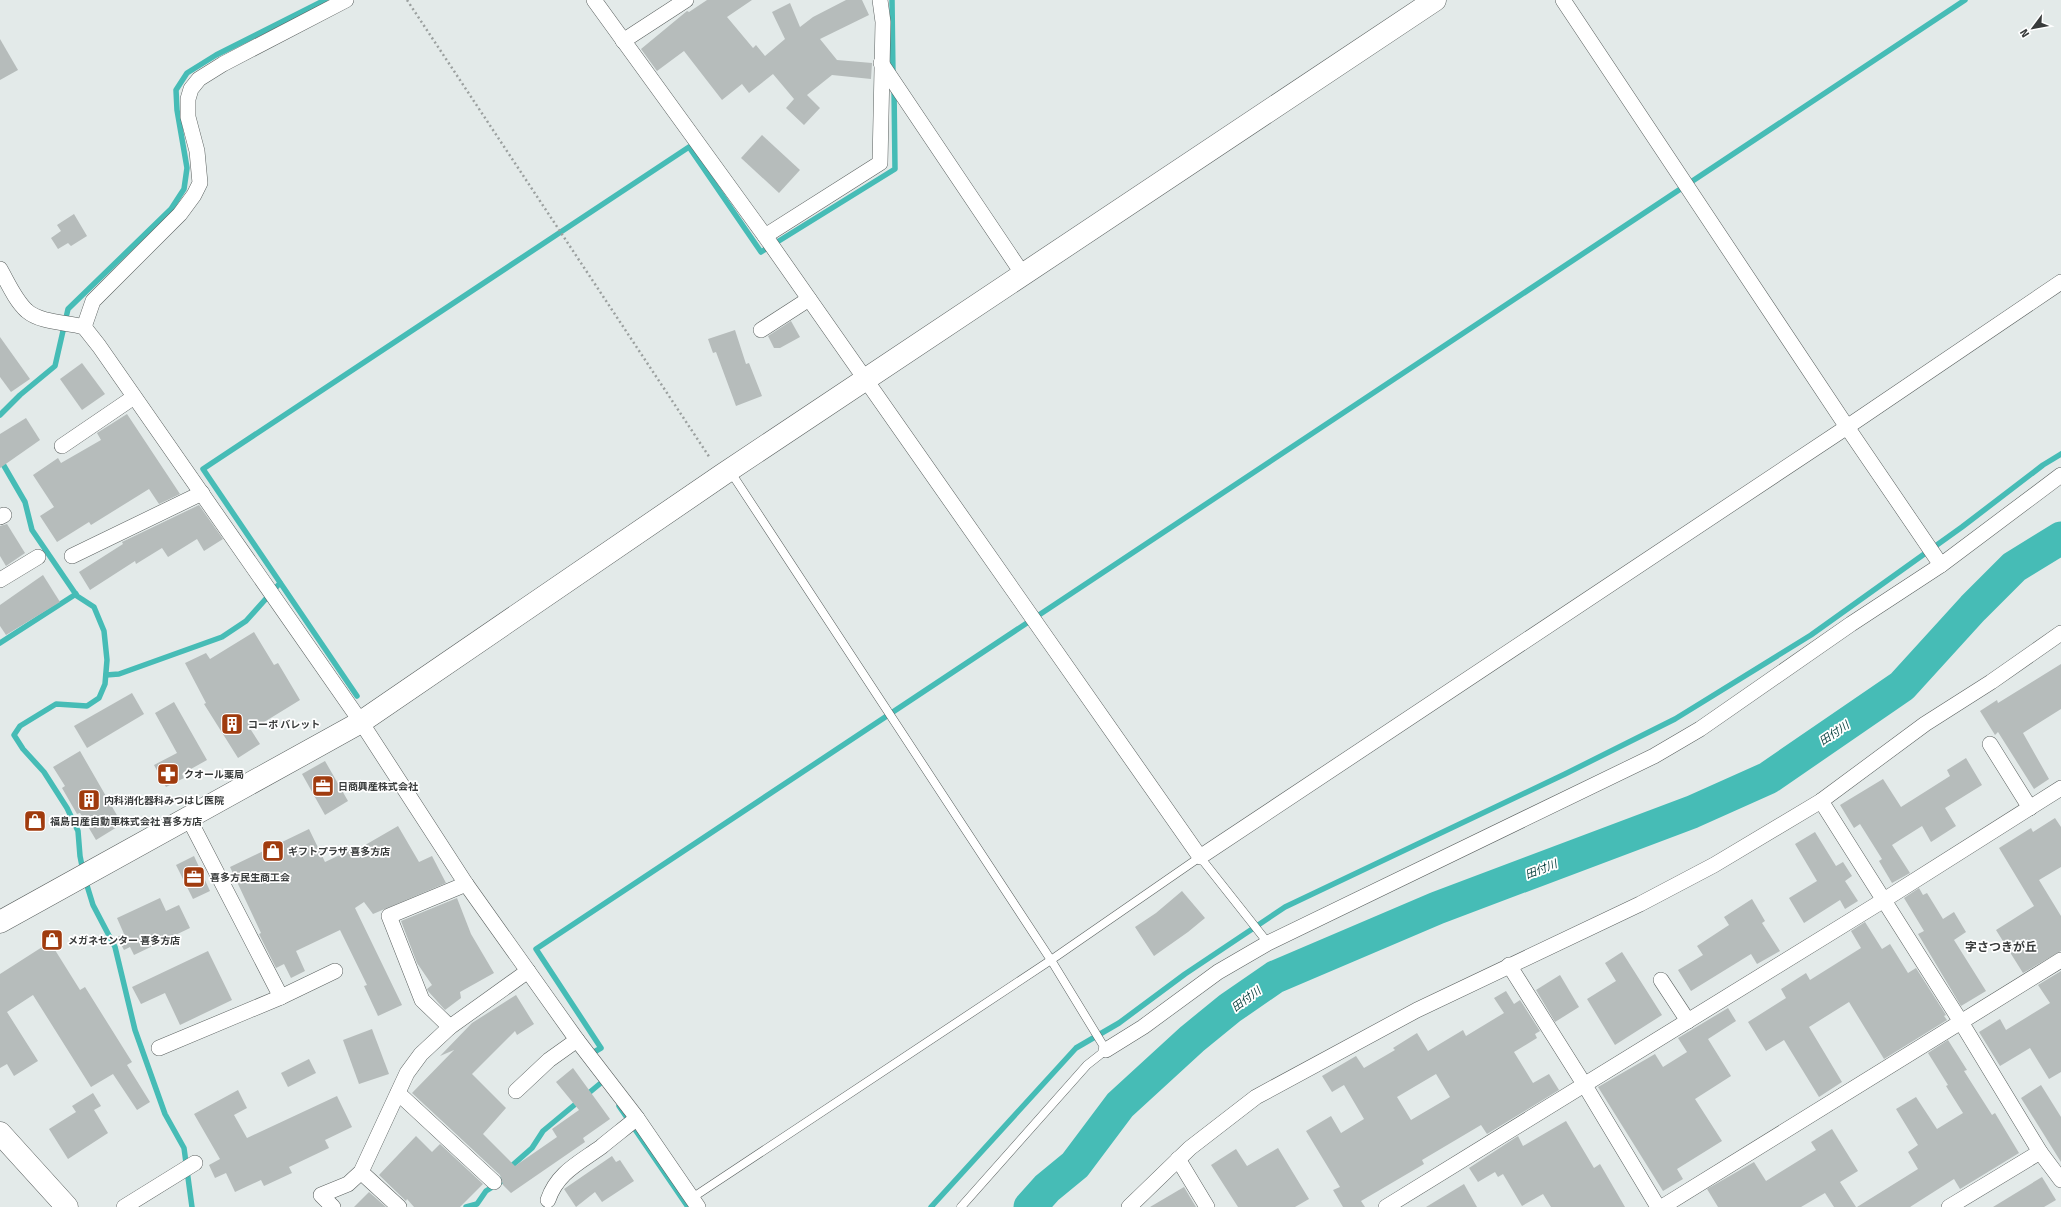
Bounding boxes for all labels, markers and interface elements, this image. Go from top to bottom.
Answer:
north arrow [2013,8,2053,48]
text: N [2017,26,2032,40]
building icon: コーポ バレット [219,711,245,737]
water label: 田付川 [1817,718,1852,748]
place label: コーポ バレット [248,719,320,731]
pharmacy icon: クオール薬局 [155,761,181,787]
place label: クオール薬局 [184,769,244,781]
office icon: 日商興産株式会社 [310,773,336,799]
place label: 日商興産株式会社 [338,781,419,793]
building icon: 内科消化器科みつはし医院 [76,787,102,813]
place label: 内科消化器科みつはし医院 [104,795,224,807]
shop icon: 福島日産自動車株式会社 喜多方店 [22,808,48,834]
place label: 福島日産自動車株式会社 喜多方店 [50,816,202,828]
shop icon: ギフトプラザ 喜多方店 [260,838,286,864]
place label: ギフトプラザ 喜多方店 [288,846,390,858]
water label: 田付川 [1523,857,1560,881]
office icon: 喜多方民生商工会 [181,864,207,890]
place label: 喜多方民生商工会 [210,872,290,884]
shop icon: メガネセンター 喜多方店 [39,927,65,953]
place label: メガネセンター 喜多方店 [68,935,180,947]
district label: 字さつきが丘 [1965,940,2037,954]
water label: 田付川 [1229,984,1264,1015]

